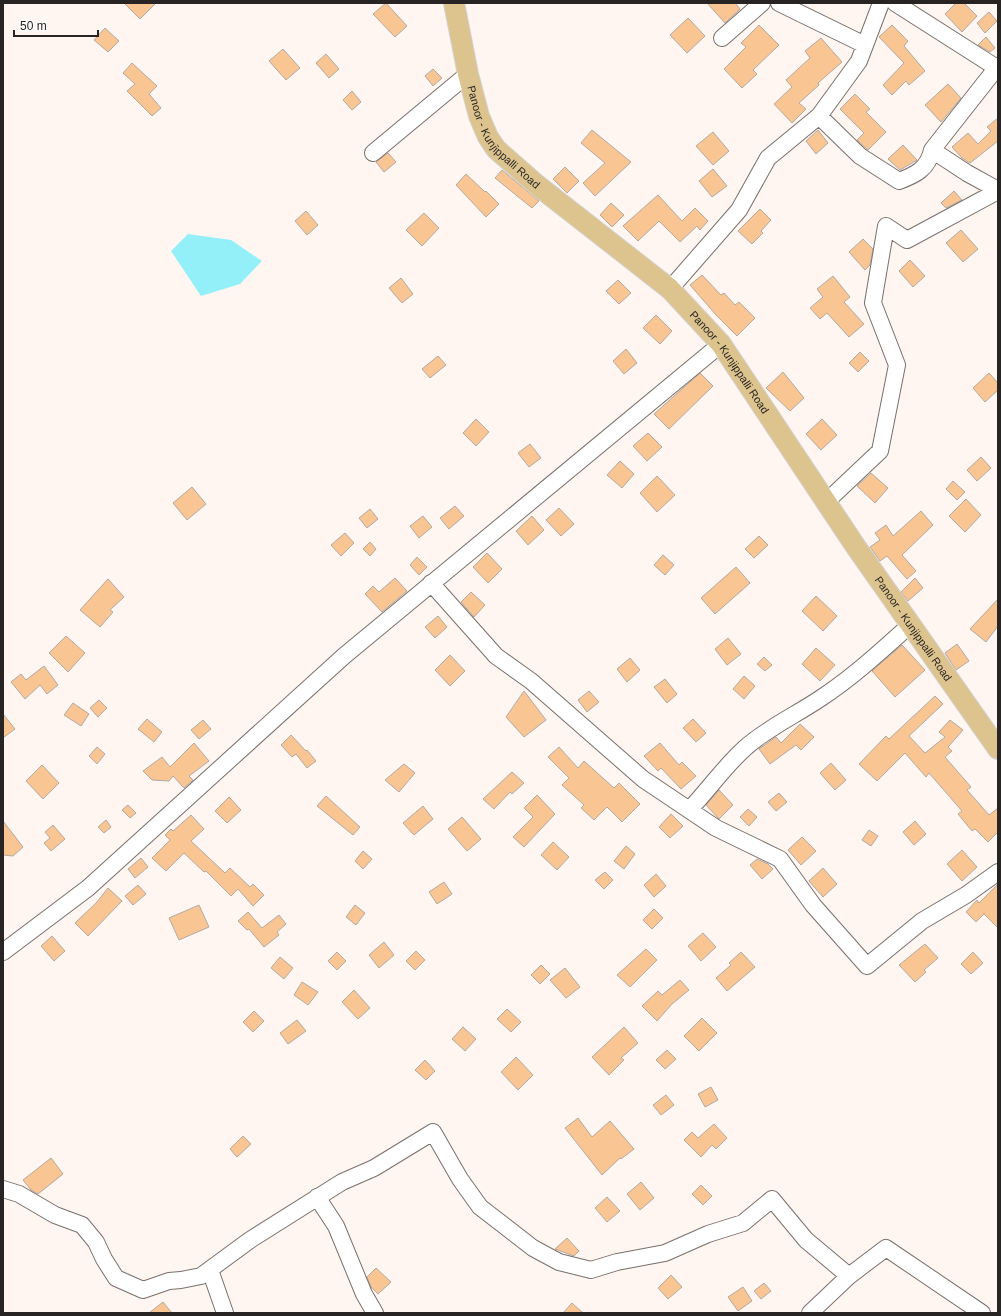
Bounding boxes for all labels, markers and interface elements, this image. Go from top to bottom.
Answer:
scale bar [14,12,98,38]
text: 50 m [20,19,47,33]
street label: Panoor - Kunjippalli Road [465,84,542,191]
street label: Panoor - Kunjippalli Road [687,308,771,416]
street label: Panoor - Kunjippalli Road [873,574,954,683]

